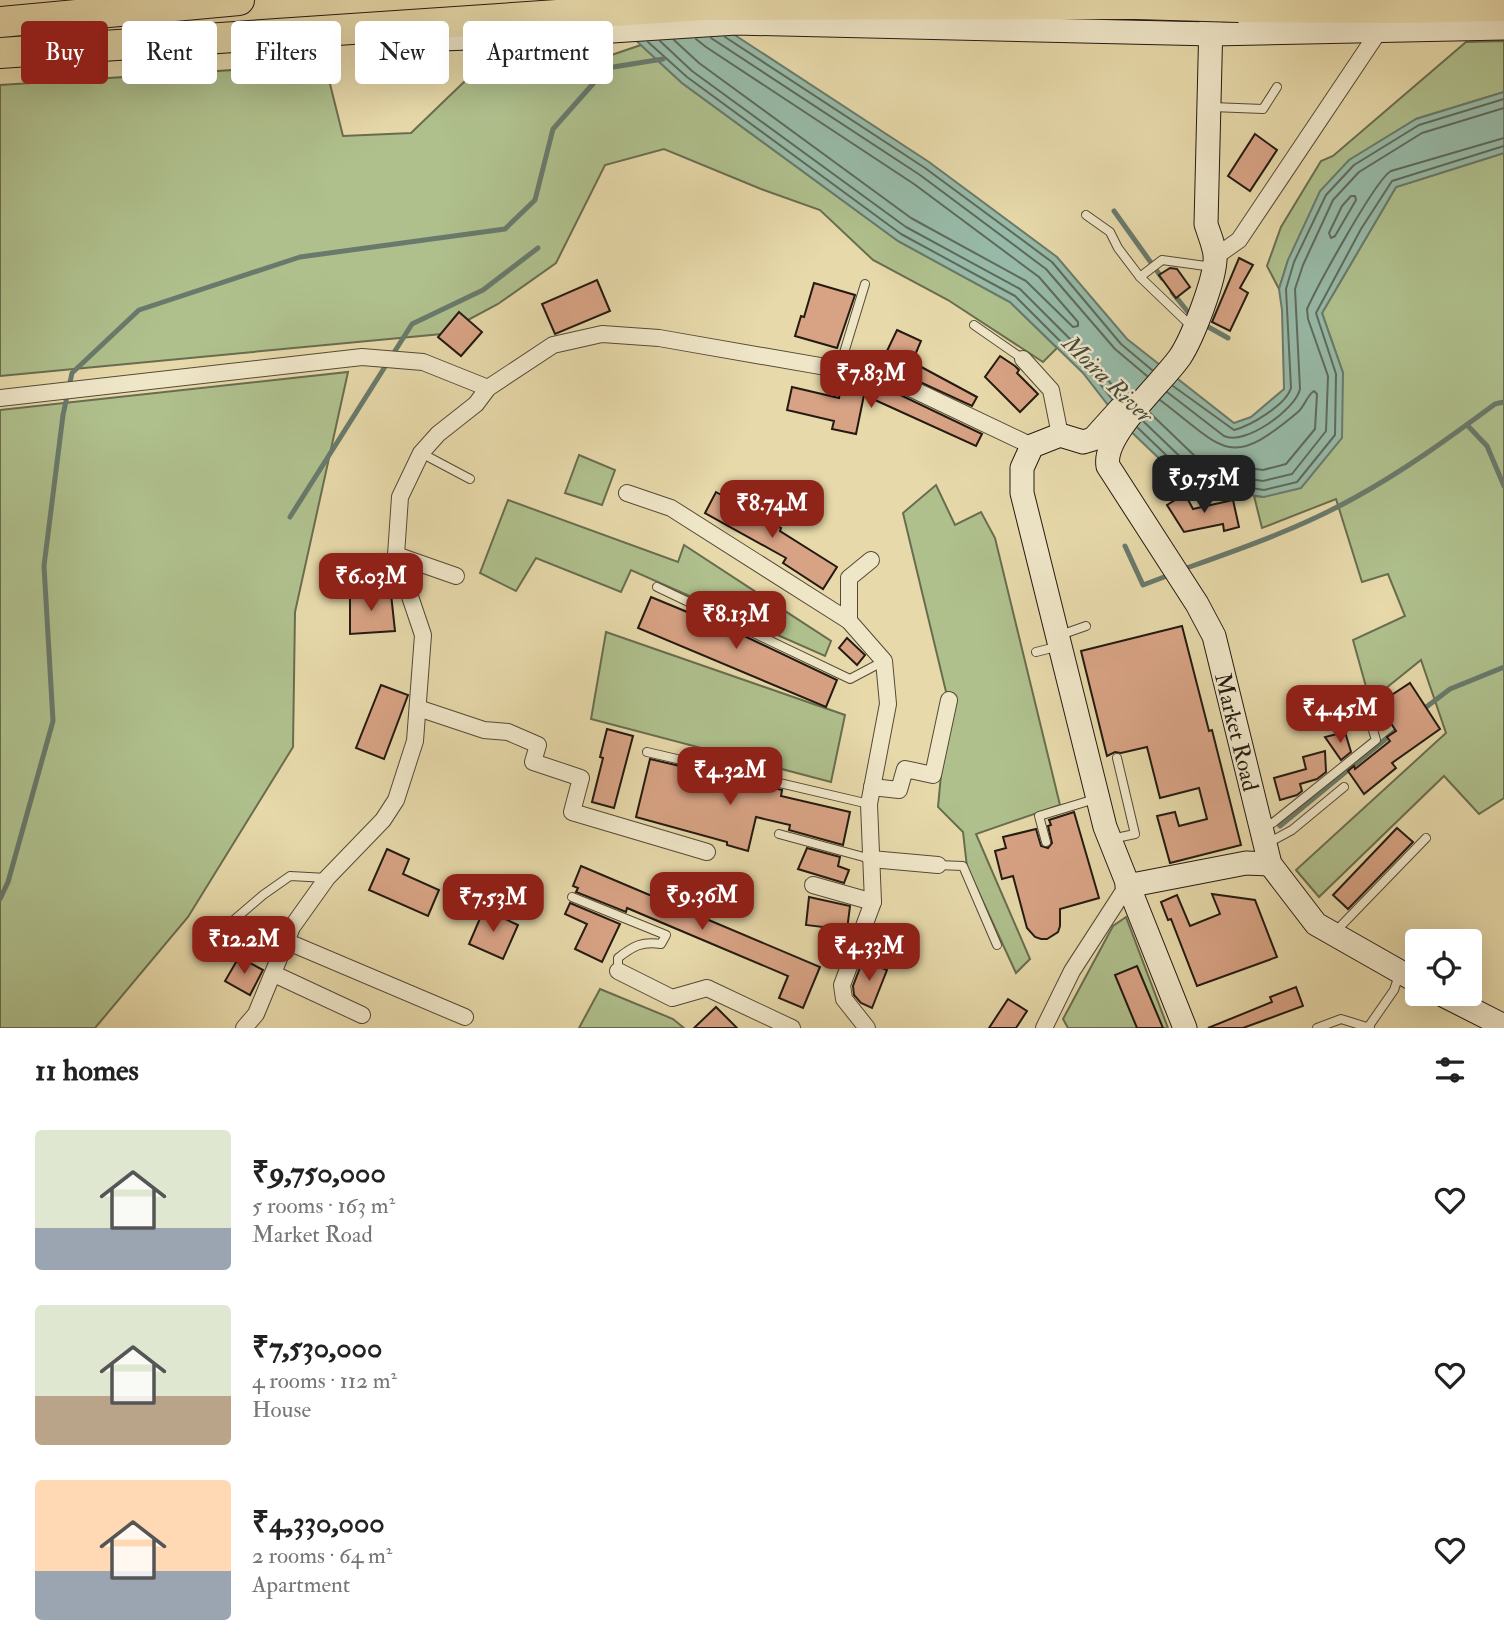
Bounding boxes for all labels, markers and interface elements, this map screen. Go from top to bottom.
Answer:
chip: Buy [21,21,108,84]
chip: Rent [122,21,217,84]
chip: Filters [231,21,341,84]
chip: New [355,21,449,84]
chip: Apartment [463,21,613,84]
water label: Moira River [1054,327,1160,431]
pin: ₹7.83M [814,350,928,410]
text: ₹7.83M [836,358,906,387]
pin: ₹9.75M [1147,456,1261,515]
text: ₹9.75M [1168,463,1240,492]
pin: ₹8.74M [715,480,829,540]
text: ₹8.74M [736,488,808,517]
pin: ₹6.03M [314,554,428,613]
text: ₹6.03M [335,561,407,590]
pin: ₹8.13M [679,592,793,651]
text: ₹8.13M [702,599,770,628]
street label: Market Road [1208,670,1265,794]
pin: ₹4.45M [1283,686,1397,745]
text: ₹4.45M [1302,693,1378,722]
pin: ₹4.32M [673,748,787,807]
text: ₹4.32M [693,755,767,784]
pin: ₹9.36M [645,872,759,932]
pin: ₹7.53M [436,874,550,934]
text: ₹9.36M [666,880,738,909]
text: ₹7.53M [459,882,527,911]
pin: ₹12.2M [187,916,301,976]
pin: ₹4.33M [812,923,926,983]
text: ₹12.2M [208,924,280,953]
map controls [1405,929,1482,1006]
button: locate [1405,929,1482,1006]
text: ₹4.33M [834,931,904,960]
icon: filters [1431,1051,1469,1089]
text: 11 homes [35,1052,139,1089]
text: ₹9,750,000 [252,1154,386,1191]
icon: home [91,1158,175,1242]
icon: heart [1431,1181,1469,1219]
text: 5 rooms · 163 m² [252,1191,395,1220]
text: Market Road [252,1220,373,1249]
text: ₹7,530,000 [252,1329,382,1366]
icon: home [91,1333,175,1417]
icon: heart [1431,1356,1469,1394]
text: 4 rooms · 112 m² [252,1366,397,1395]
text: House [252,1395,311,1424]
text: ₹4,330,000 [252,1504,385,1541]
icon: home [91,1508,175,1592]
icon: heart [1431,1531,1469,1569]
text: 2 rooms · 64 m² [252,1541,392,1570]
text: Apartment [252,1570,350,1599]

